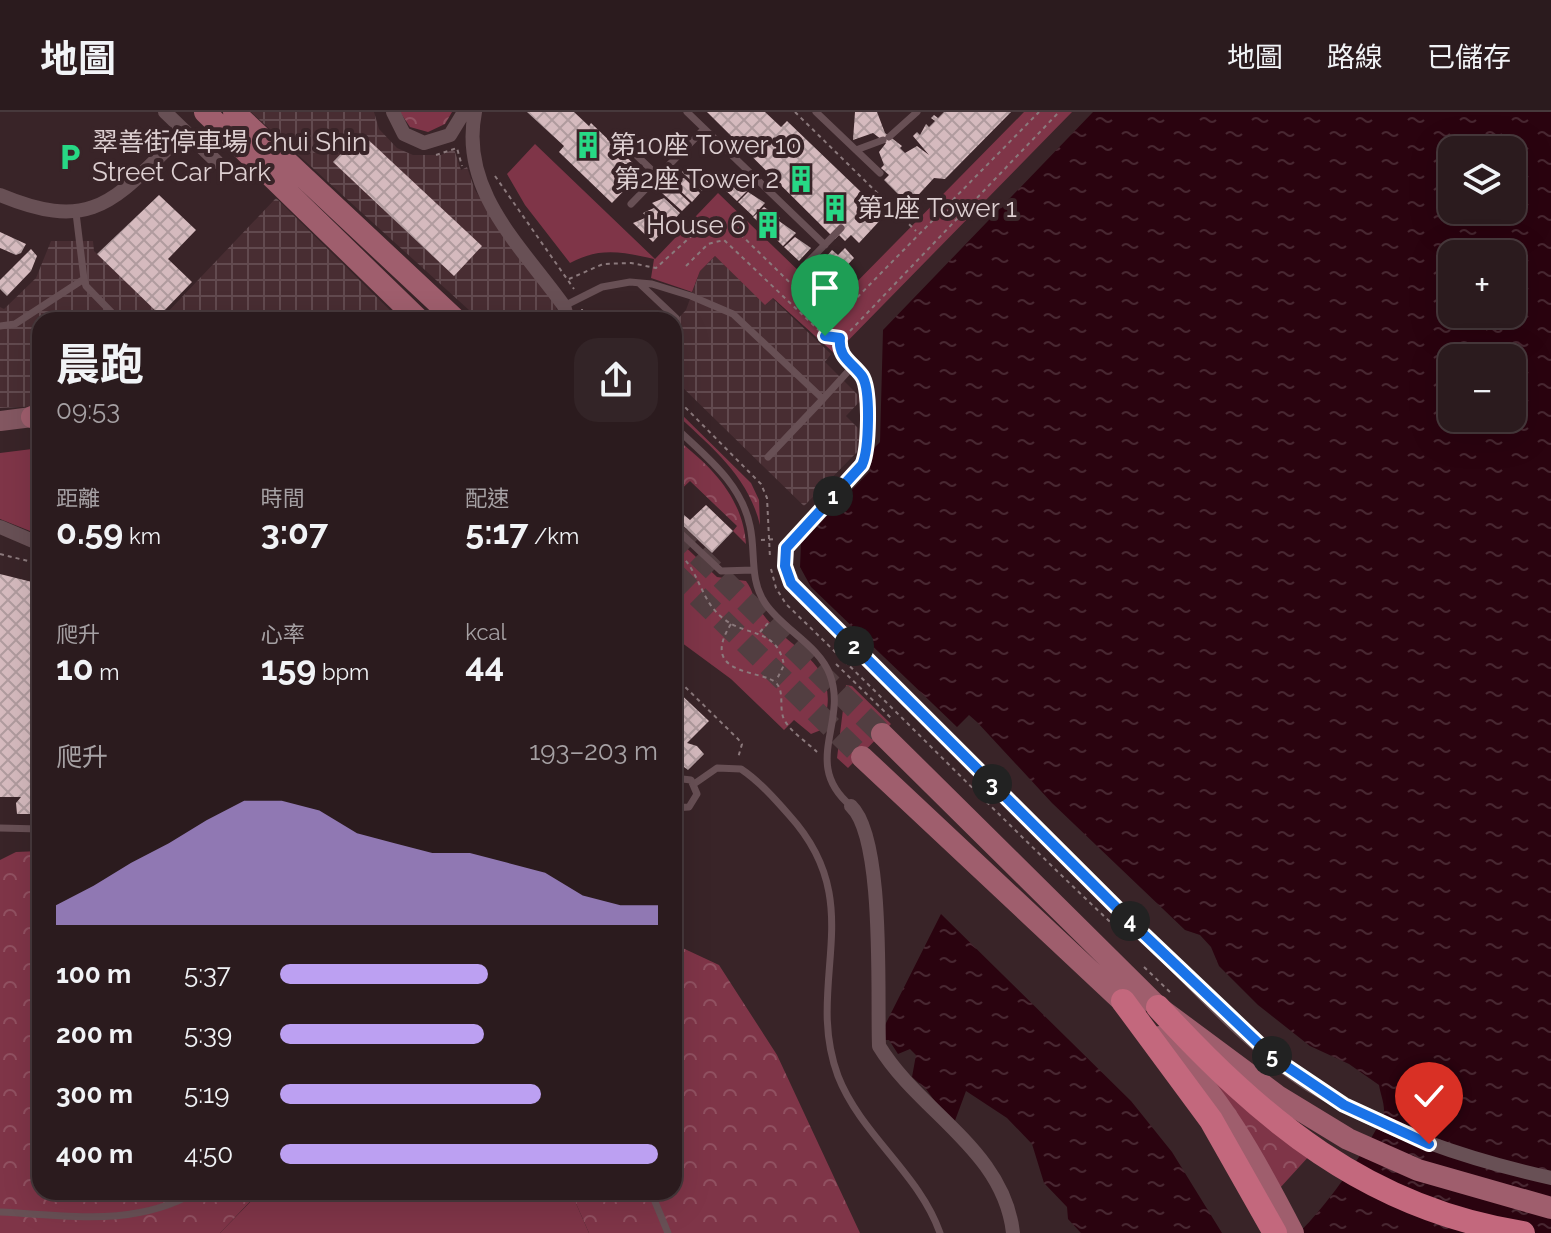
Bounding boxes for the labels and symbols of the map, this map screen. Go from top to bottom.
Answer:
place label: 翠善街停車場 Chui Shin Street Car Park [92,127,367,187]
building icon: 第10座 Tower 10 [573,130,603,160]
place label: 第10座 Tower 10 [610,130,802,160]
parking icon: 翠善街停車場 Chui Shin Street Car Park [55,142,85,172]
place label: 第2座 Tower 2 [614,164,779,194]
building icon: 第2座 Tower 2 [786,164,816,194]
building icon: 第1座 Tower 1 [820,193,850,223]
place label: 第1座 Tower 1 [857,193,1017,223]
place label: House 6 [646,210,746,240]
building icon: House 6 [753,210,783,240]
pin [791,254,859,336]
pin: 1 [813,476,853,516]
pin: 2 [834,626,874,666]
pin: 3 [972,764,1012,804]
pin: 4 [1110,901,1150,941]
pin: 5 [1252,1036,1292,1076]
pin [1395,1062,1463,1144]

